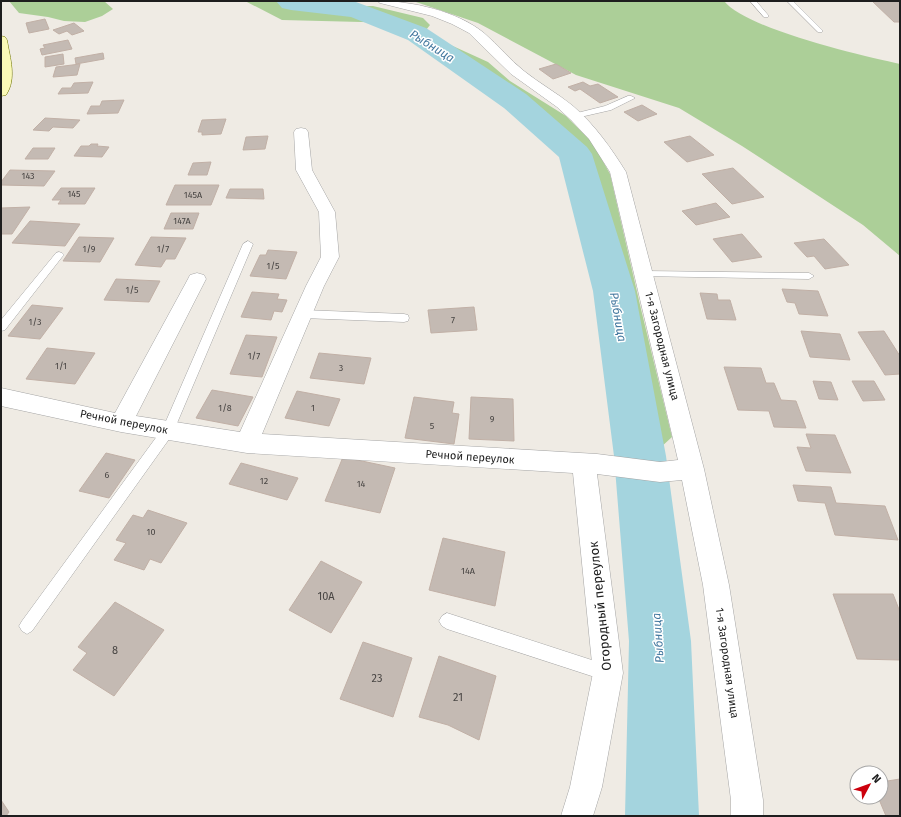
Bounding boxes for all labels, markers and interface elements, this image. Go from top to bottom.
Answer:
water label: Рыбница [407,27,457,65]
house number: 143 [21,171,35,181]
house number: 145 [67,189,81,199]
house number: 145А [184,190,203,200]
house number: 147А [173,216,192,226]
house number: 1/9 [83,244,96,254]
house number: 1/7 [157,244,169,254]
house number: 1/5 [267,261,280,271]
house number: 1/5 [126,285,139,295]
street label: 1-я Загородная улица [642,290,682,402]
water label: Рыбница [607,291,629,343]
house number: 7 [451,315,455,325]
house number: 1/3 [29,317,41,327]
house number: 1/7 [248,351,260,361]
house number: 1/1 [55,361,67,371]
house number: 3 [339,363,343,373]
house number: 1/8 [218,403,232,413]
house number: 1 [311,403,315,413]
street label: Речной переулок [79,407,169,437]
house number: 9 [490,414,495,424]
house number: 5 [430,421,435,431]
street label: Речной переулок [425,447,515,467]
house number: 6 [105,470,110,480]
house number: 12 [260,476,268,486]
house number: 14 [357,479,366,489]
house number: 10 [147,527,155,537]
street label: Огородный переулок [586,540,614,672]
house number: 14А [461,566,476,576]
house number: 10А [317,590,335,603]
street label: 1-я Загородная улица [713,607,741,719]
water label: Рыбница [649,612,667,663]
house number: 8 [112,644,118,657]
house number: 23 [372,672,382,685]
house number: 21 [453,691,463,704]
north arrow [849,765,889,805]
text: N [869,772,883,786]

